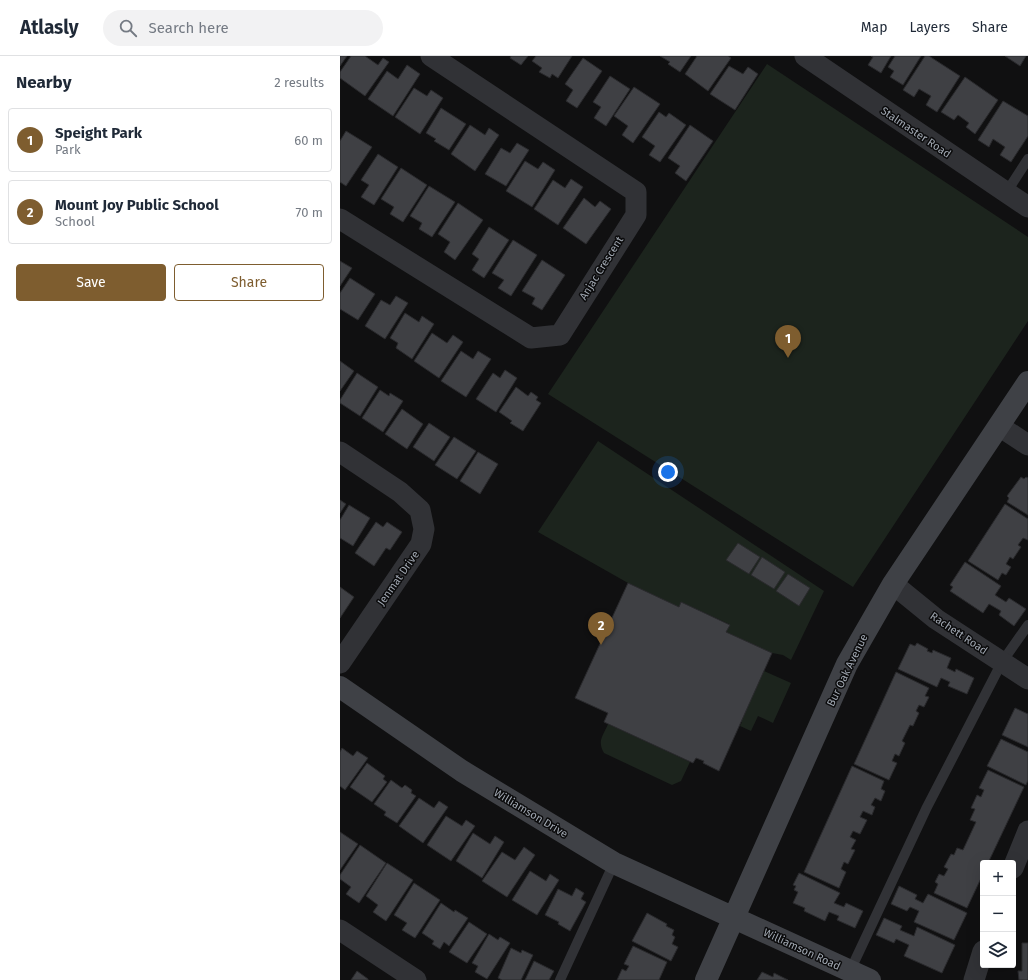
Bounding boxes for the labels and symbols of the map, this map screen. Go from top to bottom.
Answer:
street label: Stalmaster Road [878,104,953,161]
street label: Anjac Crescent [577,234,626,302]
pin: 1 [775,325,801,358]
your location [658,462,678,482]
street label: Jenmat Drive [375,548,422,608]
street label: Rachett Road [928,609,990,657]
pin: 2 [588,612,614,645]
street label: Bur Oak Avenue [824,632,871,708]
street label: Williamson Drive [491,786,570,841]
street label: Williamson Road [761,926,842,973]

